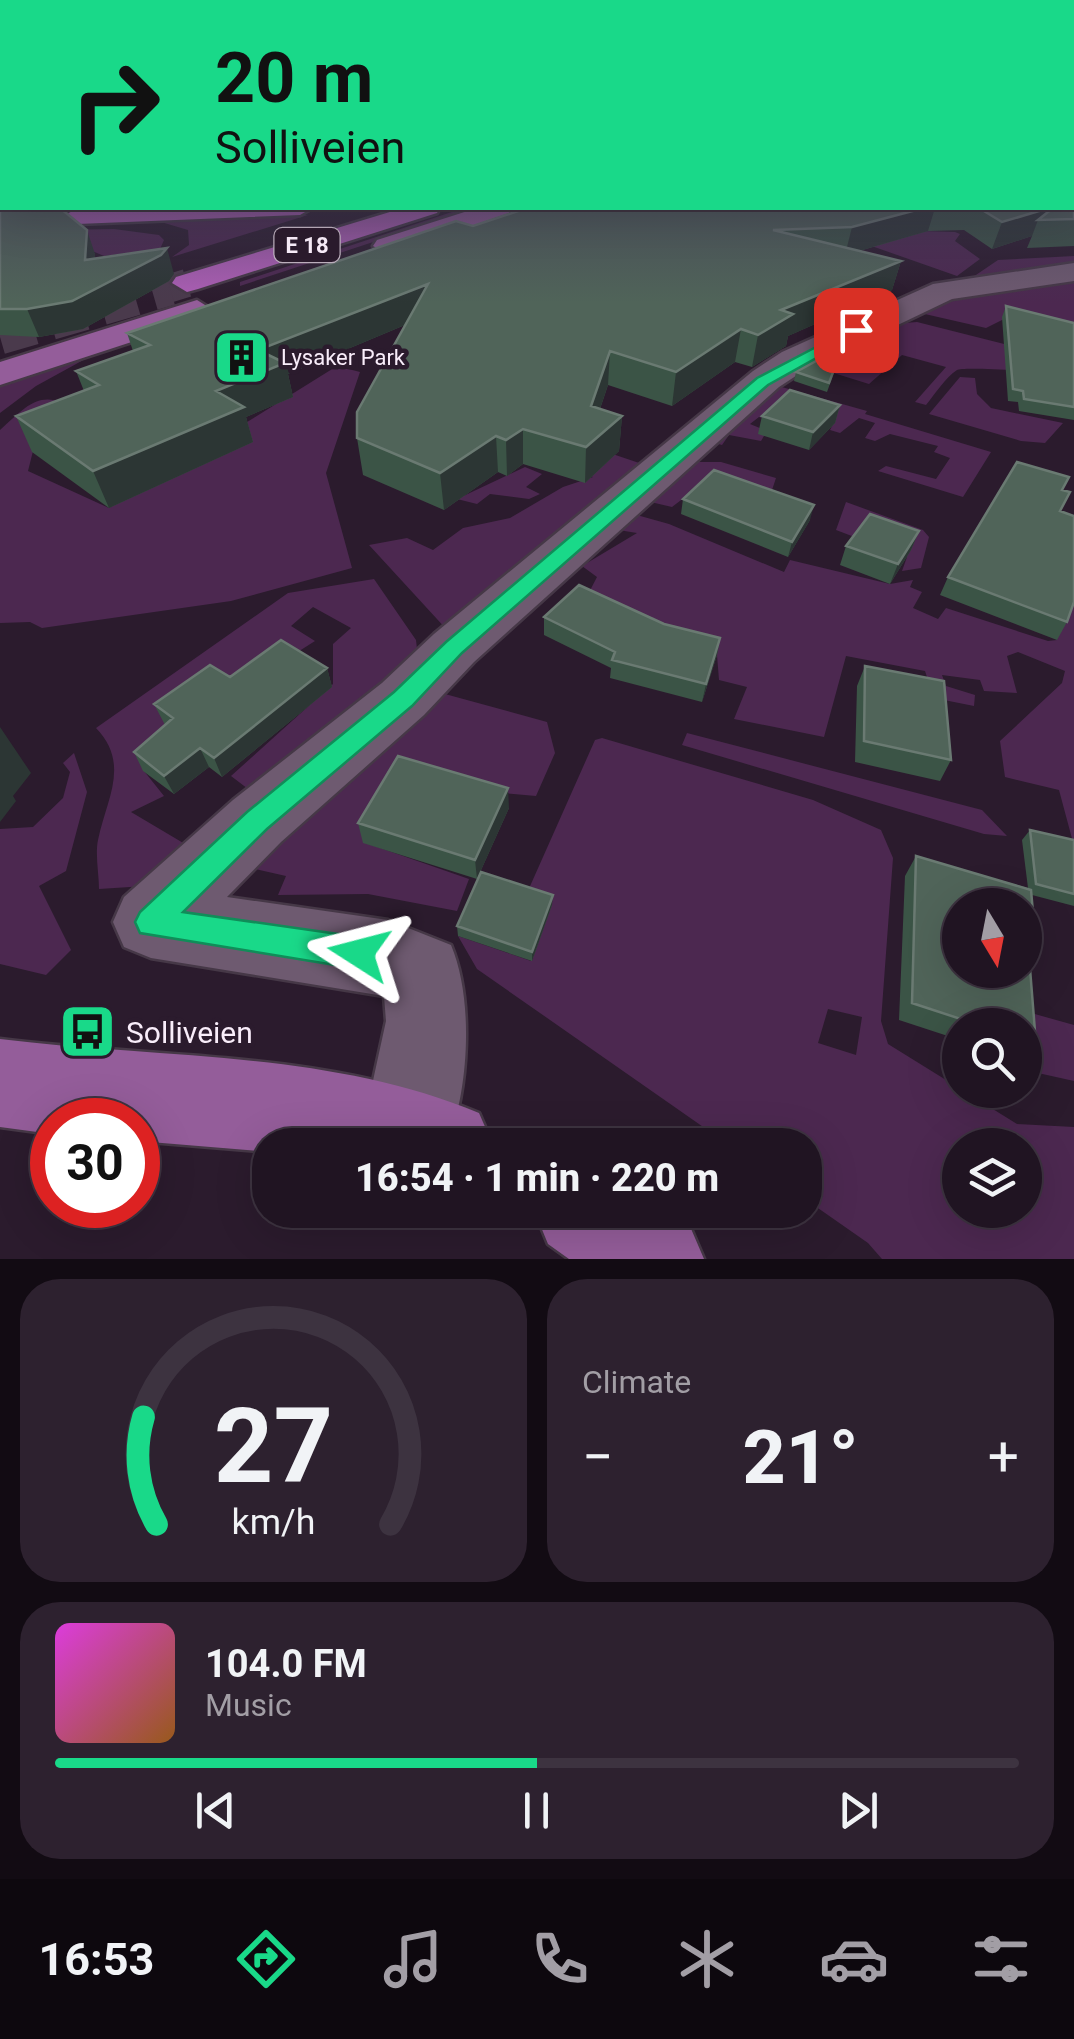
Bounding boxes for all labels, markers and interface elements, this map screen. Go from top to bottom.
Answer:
text: 20 m [215,37,373,119]
icon: right [50,40,180,170]
text: Solliveien [215,121,405,174]
road number: E 18 [274,228,340,262]
pin [814,288,899,373]
icon: arrive [829,303,884,358]
building icon: Lysaker Park [212,327,272,387]
place label: Lysaker Park [281,345,406,370]
north arrow [942,888,1042,988]
map controls [942,888,1042,1228]
position arrow [307,901,411,1005]
bus stop icon: Solliveien [57,1002,117,1062]
button: search [942,1008,1042,1108]
place label: Solliveien [126,1015,253,1050]
speed limit sign: 30 [30,1098,160,1228]
button: layers [942,1128,1042,1228]
text: 16:54 · 1 min · 220 m [355,1156,719,1200]
text: Climate [582,1363,691,1401]
text: 27 [214,1386,333,1507]
text: 21° [743,1413,859,1501]
text: − [582,1425,613,1489]
text: + [988,1425,1019,1489]
text: km/h [232,1501,315,1543]
text: 104.0 FM [205,1642,367,1686]
text: Music [205,1686,292,1724]
icon: previous [188,1783,243,1838]
icon: pause [509,1783,564,1838]
icon: next [831,1783,886,1838]
icon: directions [231,1924,301,1994]
icon: music [378,1924,448,1994]
icon: phone [525,1924,595,1994]
icon: climate [672,1924,742,1994]
icon: car [819,1924,889,1994]
icon: filters [966,1924,1036,1994]
text: 16:53 [38,1933,154,1986]

